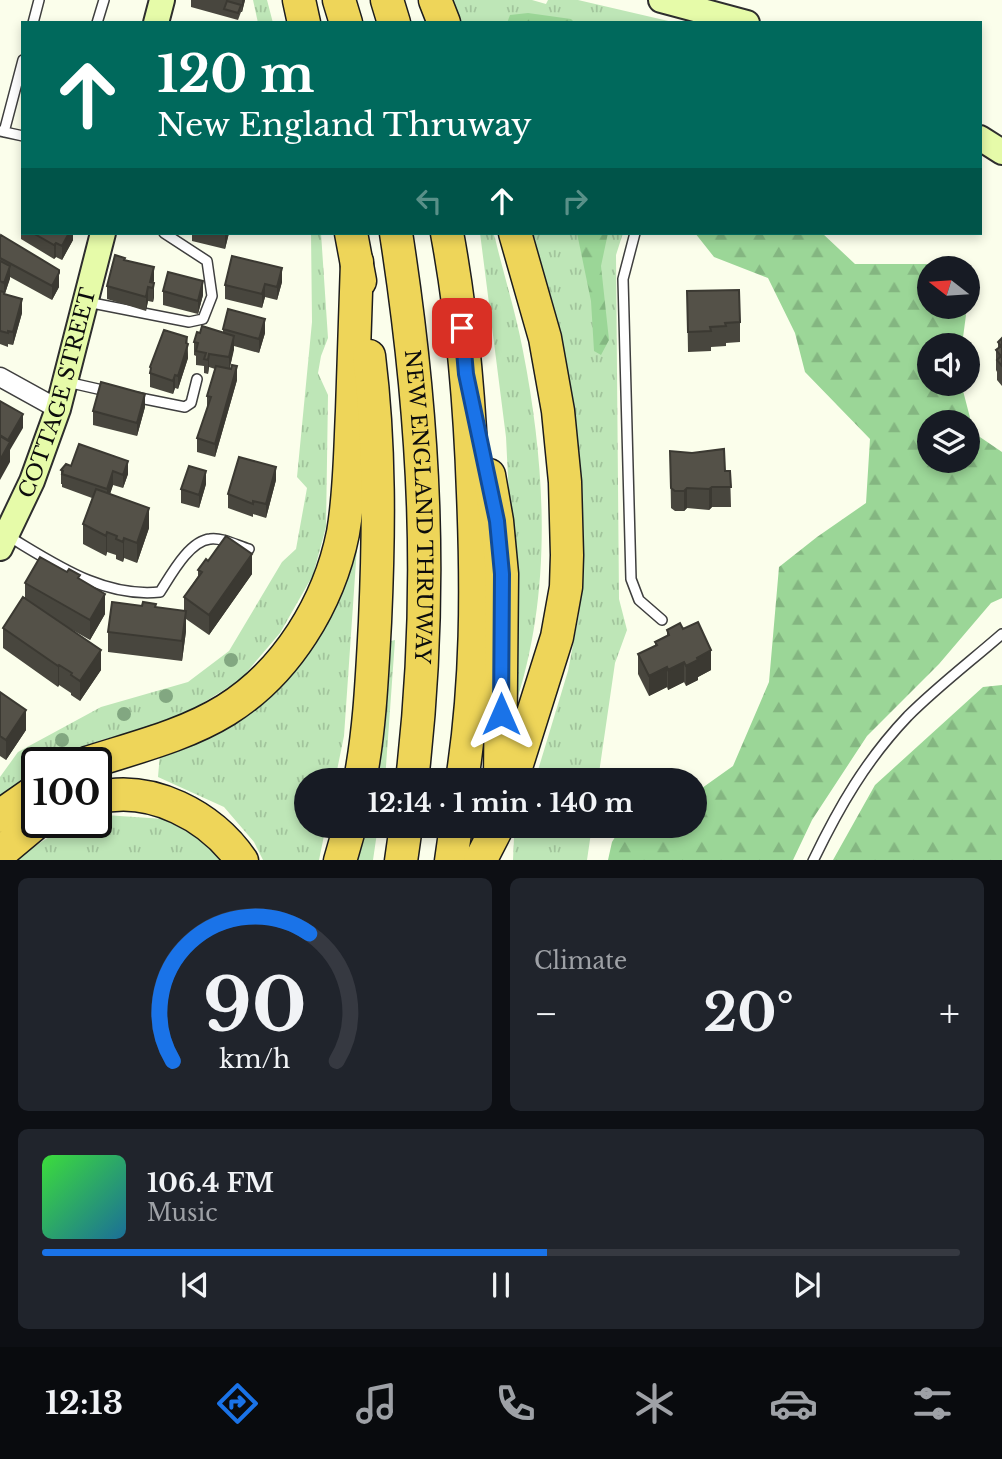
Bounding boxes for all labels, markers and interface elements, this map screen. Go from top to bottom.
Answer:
text: 120 m [157,44,315,105]
icon: ahead [42,49,133,140]
text: New England Thruway [157,105,532,145]
icon: left [410,182,448,220]
icon: ahead [483,182,521,220]
icon: right [556,182,594,220]
north arrow [917,256,980,318]
map controls [917,256,980,473]
street label: COTTAGE STREET [13,285,101,502]
pin [432,298,492,358]
icon: arrive [443,309,481,347]
button: sound [917,333,980,396]
street label: NEW ENGLAND THRUWAY [399,348,437,665]
button: layers [917,410,980,473]
position arrow [464,677,538,751]
speed limit sign: 100 [21,747,112,838]
text: 12:14 · 1 min · 140 m [368,787,633,819]
text: Climate [534,947,627,975]
text: 90 [203,960,307,1051]
text: 20° [703,981,794,1045]
text: − [534,990,558,1037]
text: + [939,990,960,1037]
text: km/h [220,1043,290,1074]
text: 106.4 FM [147,1167,274,1199]
text: Music [147,1199,218,1227]
icon: previous [176,1266,214,1304]
icon: pause [482,1266,520,1304]
icon: next [788,1266,826,1304]
icon: directions [213,1379,262,1428]
icon: music [352,1379,401,1428]
icon: phone [491,1379,540,1428]
icon: climate [630,1379,679,1428]
icon: car [769,1379,818,1428]
icon: filters [908,1379,957,1428]
text: 12:13 [45,1383,123,1423]

